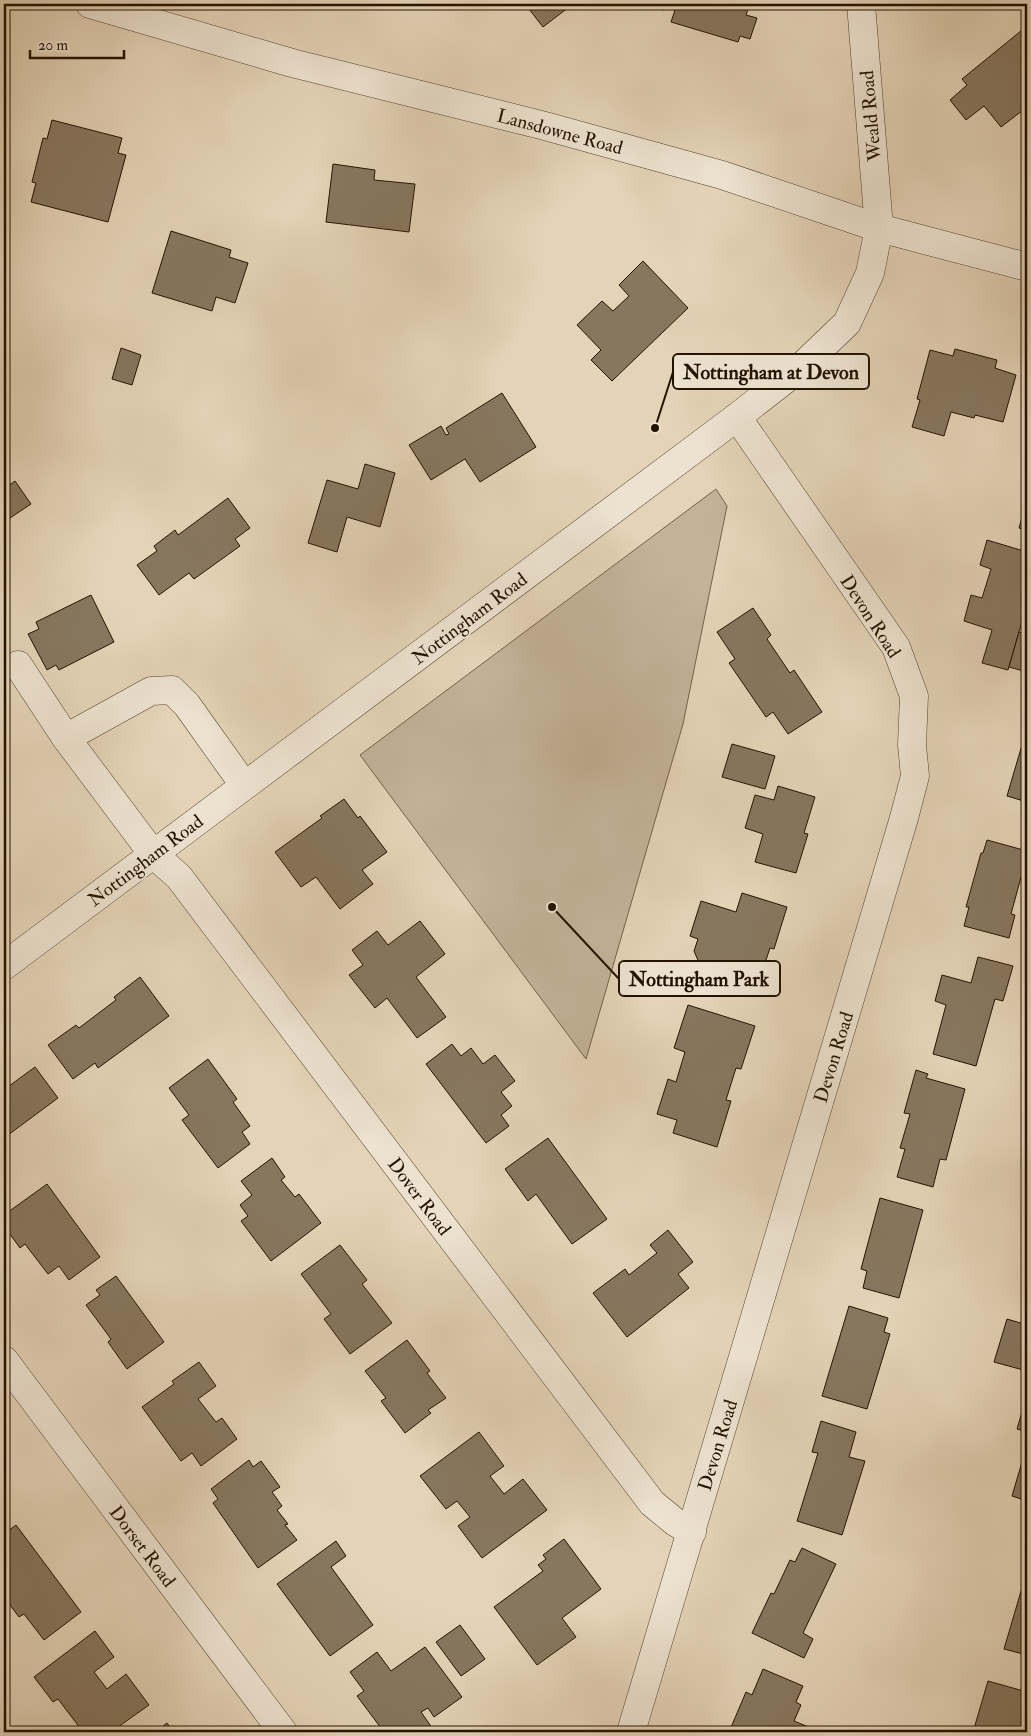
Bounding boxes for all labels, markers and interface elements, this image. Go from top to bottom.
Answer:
scale bar [30,28,124,60]
text: 20 m [38,36,68,55]
street label: Weald Road [855,69,887,163]
street label: Lansdowne Road [494,104,626,160]
callout: Nottingham at Devon [673,354,869,389]
text: Nottingham at Devon [682,360,860,386]
street label: Nottingham Road [407,567,533,670]
street label: Devon Road [834,571,906,663]
street label: Nottingham Road [83,809,209,912]
callout: Nottingham Park [619,961,780,996]
text: Nottingham Park [628,967,770,993]
street label: Devon Road [809,1008,859,1106]
street label: Dover Road [382,1153,457,1241]
street label: Devon Road [693,1396,743,1494]
street label: Dorset Road [104,1501,181,1593]

